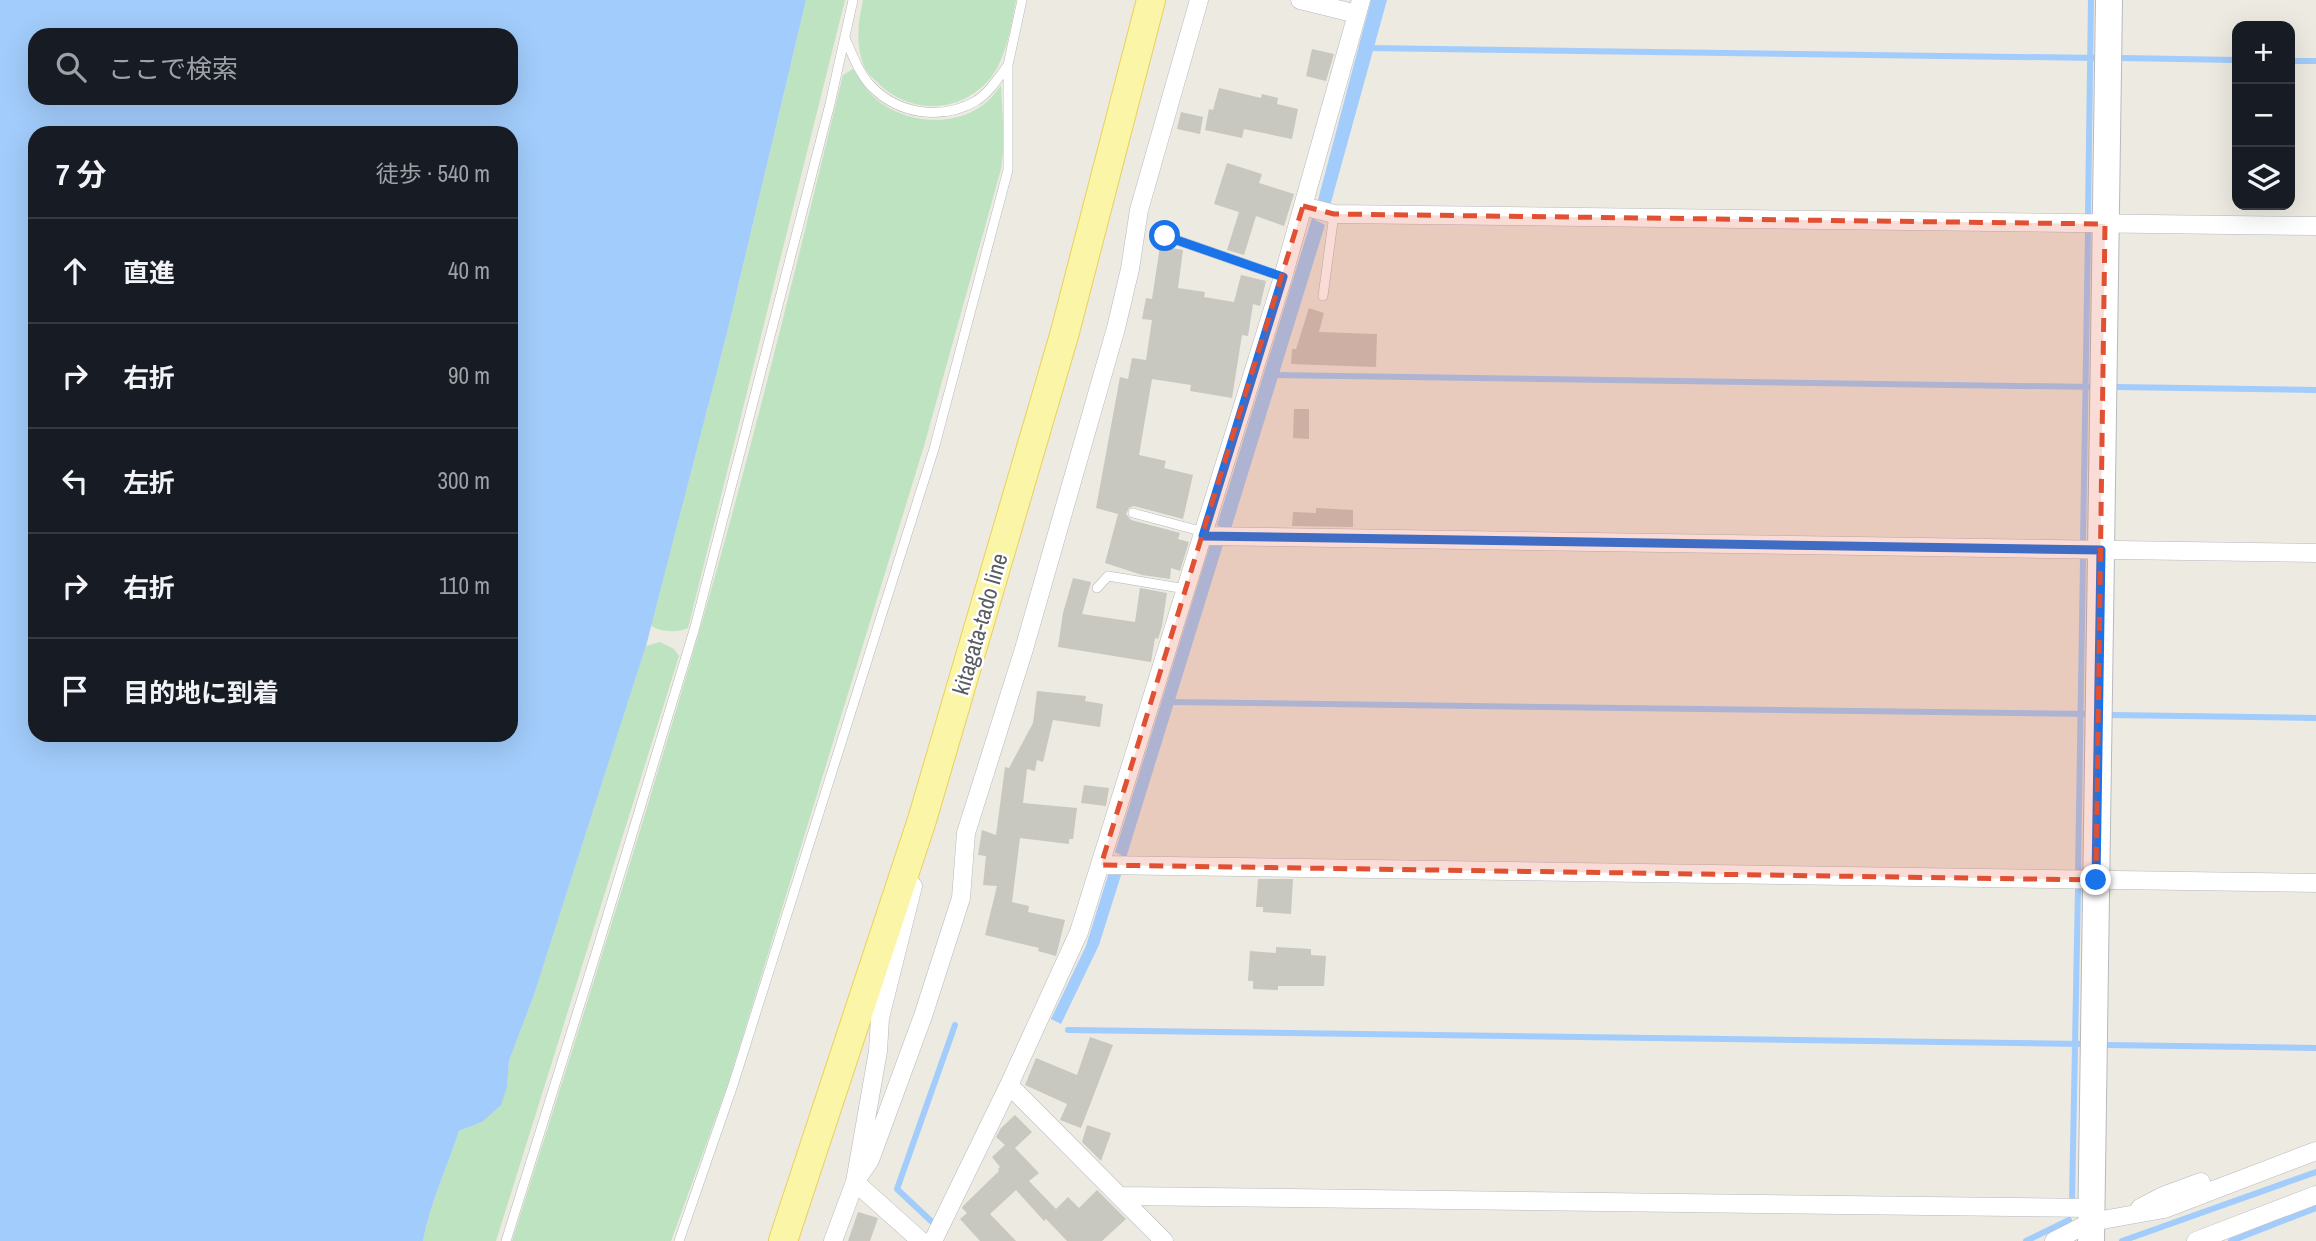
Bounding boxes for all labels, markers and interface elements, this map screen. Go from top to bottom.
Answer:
map controls [2232,21,2295,210]
button: + [2232,21,2295,84]
search box [28,28,518,105]
icon: search [52,48,90,86]
text: ここで検索 [108,51,238,86]
button: − [2232,84,2295,147]
button: layers [2232,147,2295,210]
text: 7 分 [56,154,107,194]
text: 徒歩 · 540 m [376,158,490,189]
route start [1149,220,1180,251]
icon: ahead [56,252,94,290]
text: 直進 [123,255,175,290]
text: 40 m [448,255,490,286]
icon: right [56,357,94,395]
text: 右折 [123,360,175,395]
text: 90 m [448,360,490,391]
icon: left [56,462,94,500]
text: 左折 [123,465,175,500]
text: 300 m [438,465,490,496]
street label: kitagata-tado line [945,550,1015,698]
icon: right [56,567,94,605]
text: 右折 [123,570,175,605]
text: 110 m [439,570,490,601]
icon: arrive [56,672,94,710]
text: 目的地に到着 [123,675,279,710]
route end [2080,864,2111,895]

